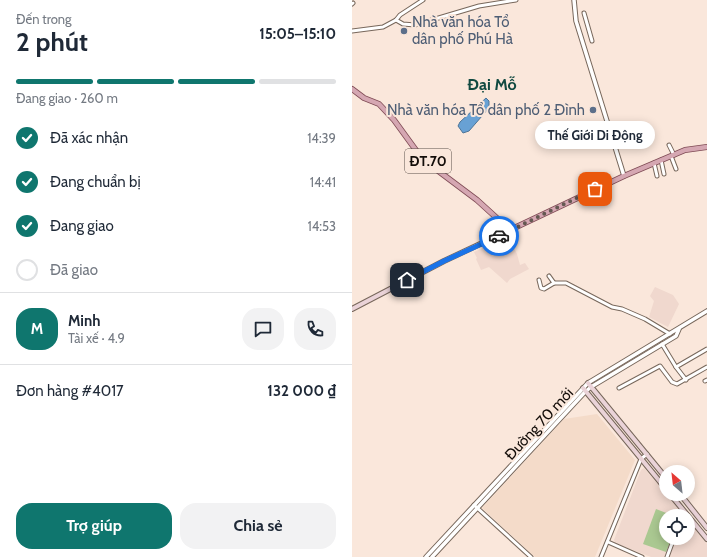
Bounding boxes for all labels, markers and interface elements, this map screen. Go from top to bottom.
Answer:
text: Đến trong [16,11,72,27]
place label: Nhà văn hóa Tổ dân phố Phú Hà [412,13,514,48]
text: 15:05–15:10 [259,25,336,43]
text: 2 phút [16,26,88,58]
marker: Nhà văn hóa Tổ dân phố Phú Hà [399,26,409,36]
district label: Đại Mỗ [467,75,517,94]
text: Đang giao · 260 m [16,90,118,106]
place label: Nhà văn hóa Tổ dân phố 2 Đình [387,101,585,119]
marker: Nhà văn hóa Tổ dân phố 2 Đình [588,105,598,115]
callout: Thế Giới Di Động [535,121,655,149]
icon: check [16,127,38,149]
text: Thế Giới Di Động [548,127,642,143]
text: Đã xác nhận [50,129,128,147]
text: 14:39 [307,130,336,146]
road number: ĐT.70 [405,149,451,173]
icon: check [16,171,38,193]
pin [578,172,612,206]
text: Đang chuẩn bị [50,173,141,191]
text: 14:41 [310,174,336,190]
icon: bag [584,178,606,200]
icon: check [16,215,38,237]
courier [479,216,519,256]
text: Đang giao [50,217,114,235]
text: 14:53 [307,218,336,234]
icon: car [488,225,510,247]
text: Đã giao [50,261,98,279]
pin [390,263,424,297]
icon: home [396,269,418,291]
button: chat [242,308,284,350]
button: phone [294,308,336,350]
text: Minh [68,312,101,330]
text: M [31,320,43,338]
text: Tài xế · 4.9 [68,330,125,346]
text: Đơn hàng #4017 [16,382,124,400]
text: 132 000 ₫ [267,382,336,400]
street label: Đường 70 mới [501,384,577,464]
north arrow [659,465,695,501]
map controls [659,465,695,545]
button: Trợ giúp [16,503,172,549]
button: Chia sẻ [180,503,336,549]
button: locate [659,509,695,545]

